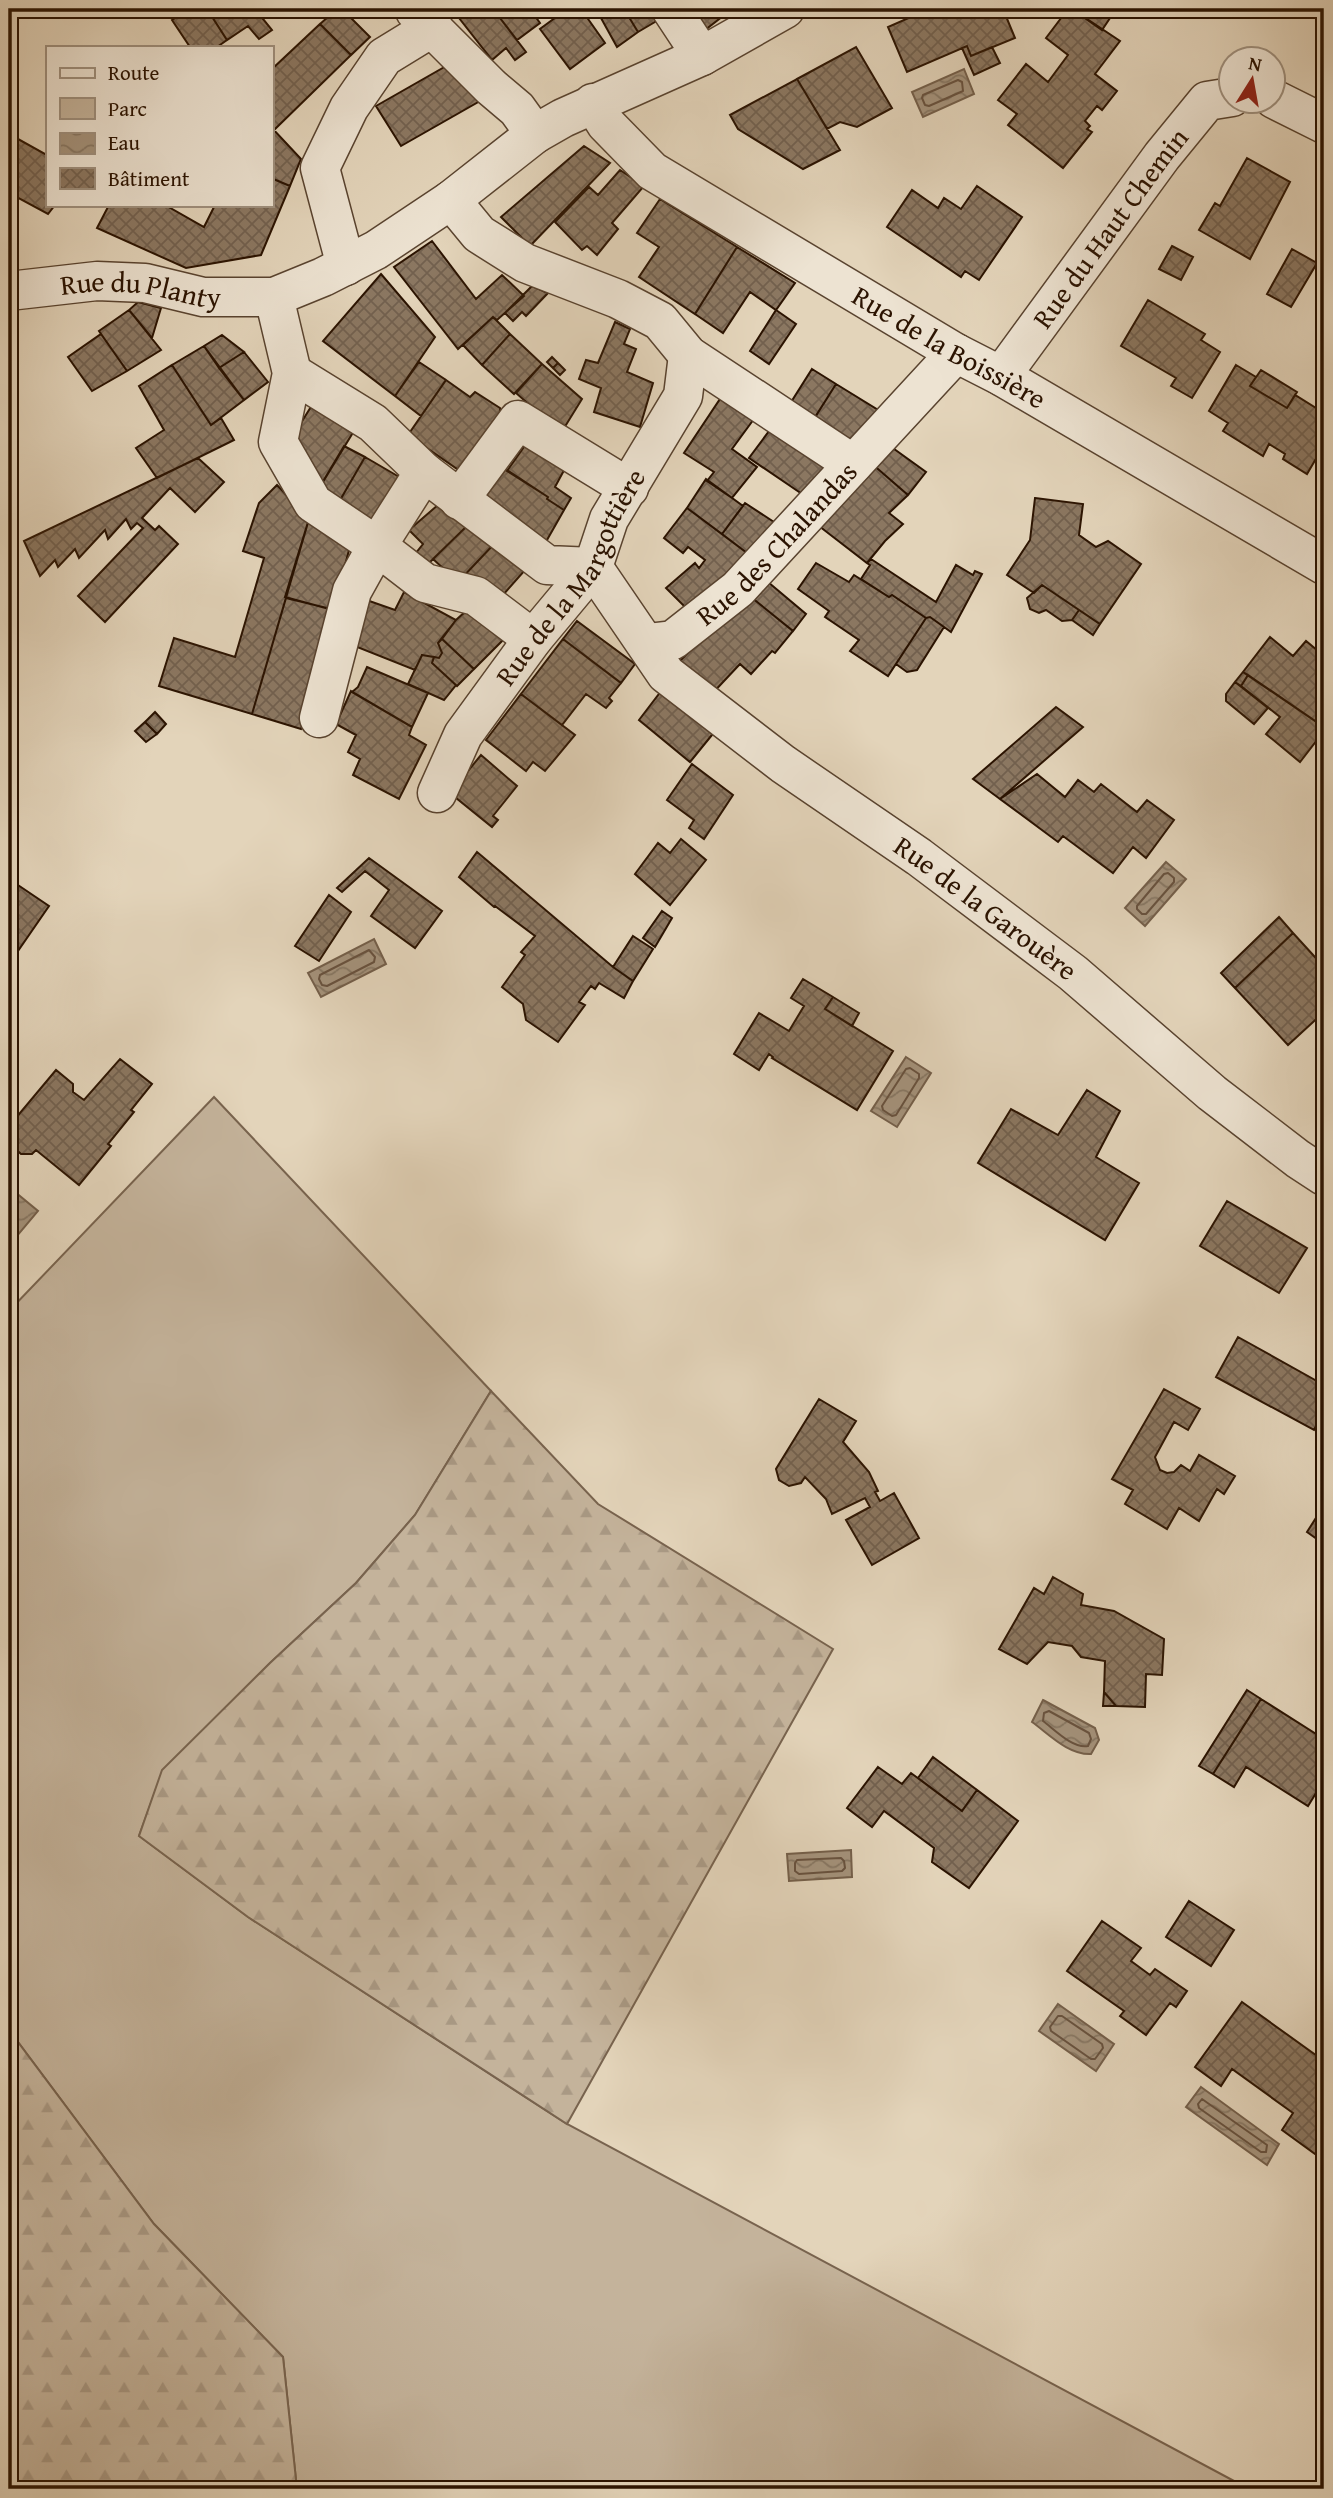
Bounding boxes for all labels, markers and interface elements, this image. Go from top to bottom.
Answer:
legend [46,46,273,206]
north arrow [1218,46,1288,116]
text: N [1246,48,1264,78]
text: Route [108,57,160,88]
text: Parc [108,93,147,124]
street label: Rue du Haut Chemin [1022,118,1198,336]
text: Eau [108,127,141,158]
text: Bâtiment [108,163,190,194]
street label: Rue du Planty [58,260,221,317]
street label: Rue de la Boissière [845,275,1054,418]
street label: Rue des Chalandas [687,452,866,635]
street label: Rue de la Margottière [485,460,655,694]
street label: Rue de la Garouère [886,825,1086,990]

